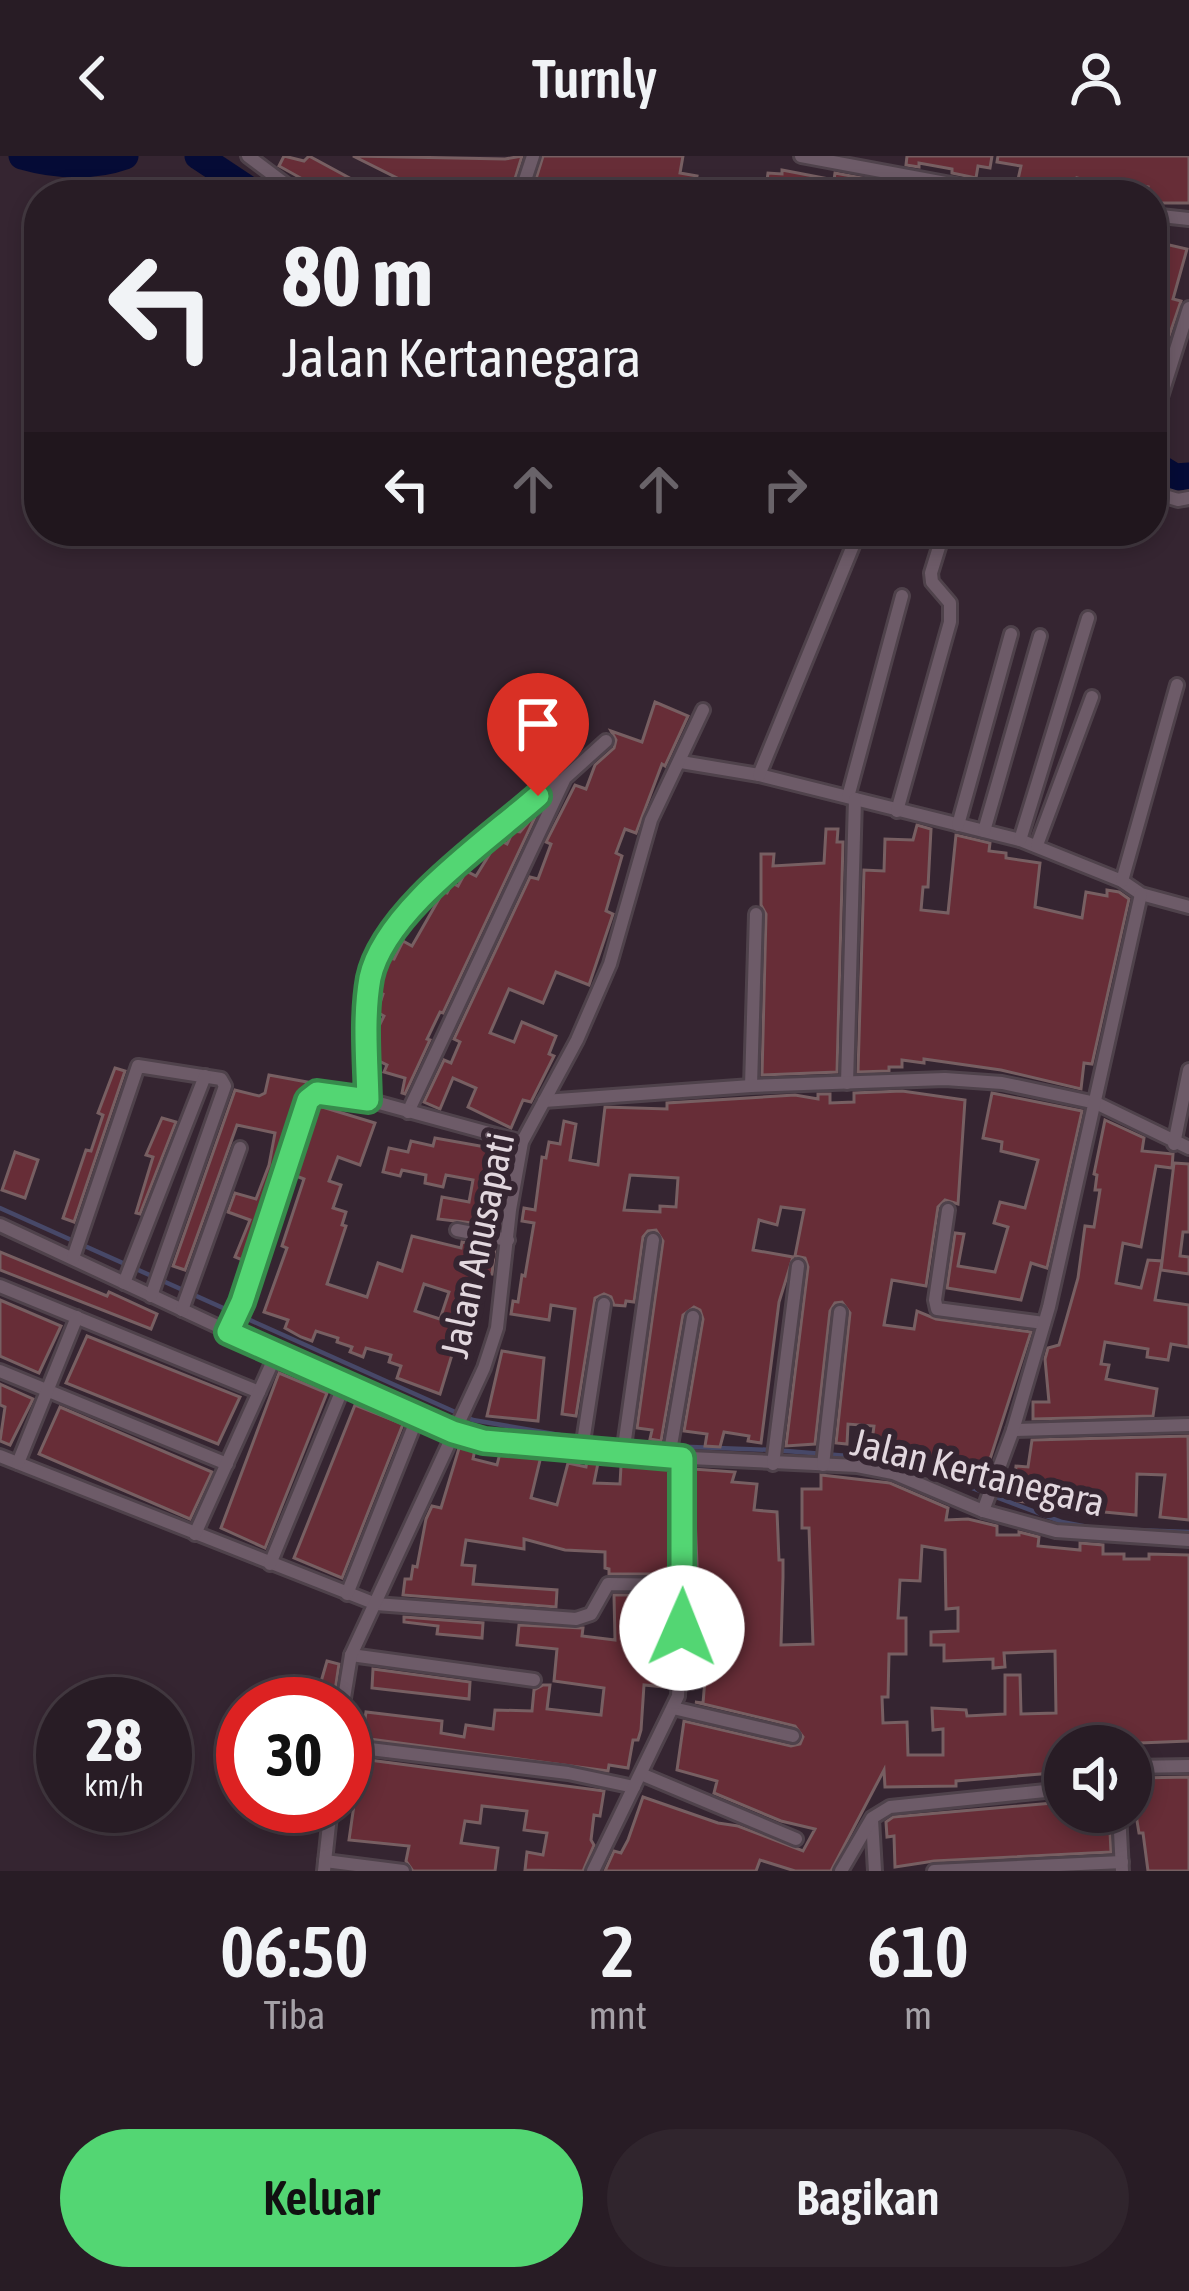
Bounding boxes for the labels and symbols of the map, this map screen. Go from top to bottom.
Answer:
pin [487,673,589,796]
street label: Jalan Anusapati [432,1128,522,1362]
street label: Jalan Kertanegara [847,1419,1109,1525]
position arrow [619,1565,745,1691]
speed limit sign: 30 [216,1677,372,1833]

